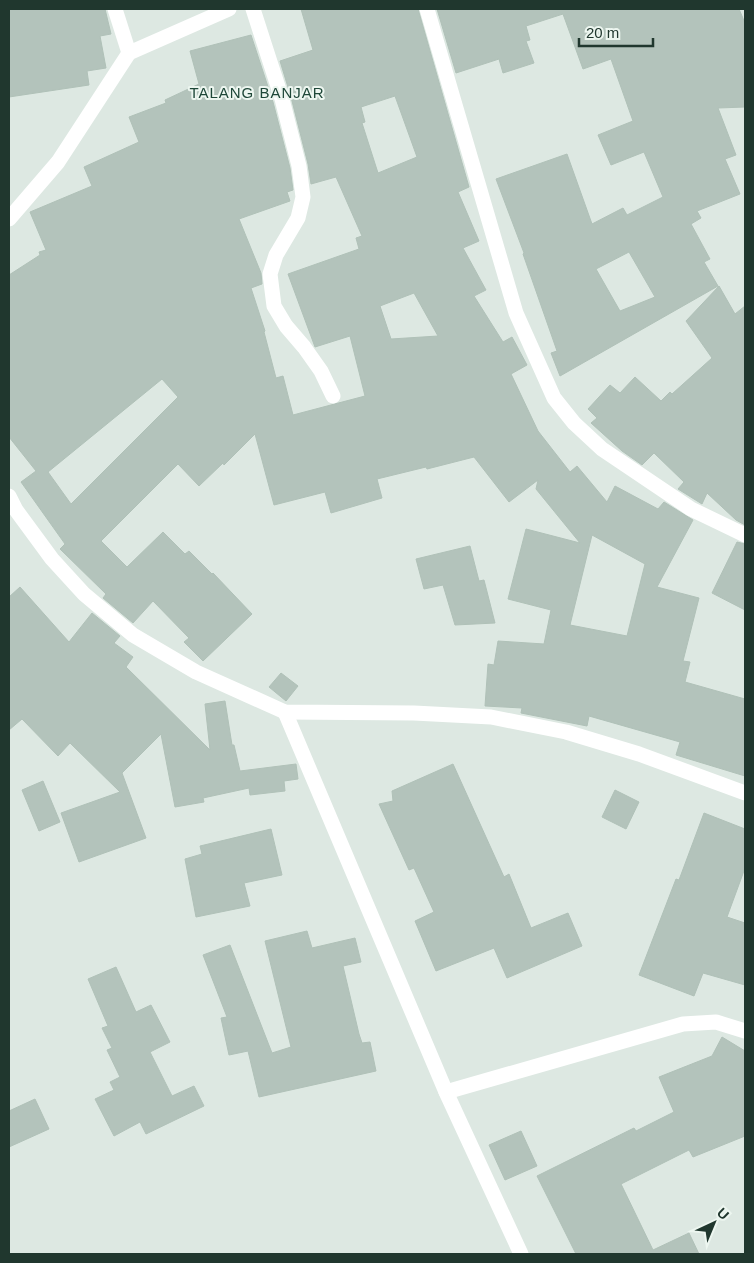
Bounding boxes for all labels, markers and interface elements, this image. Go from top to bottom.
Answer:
scale bar [579,15,653,47]
text: 20 m [586,24,619,41]
district label: TALANG BANJAR [189,84,325,101]
north arrow [689,1198,739,1248]
text: U [714,1204,732,1223]

